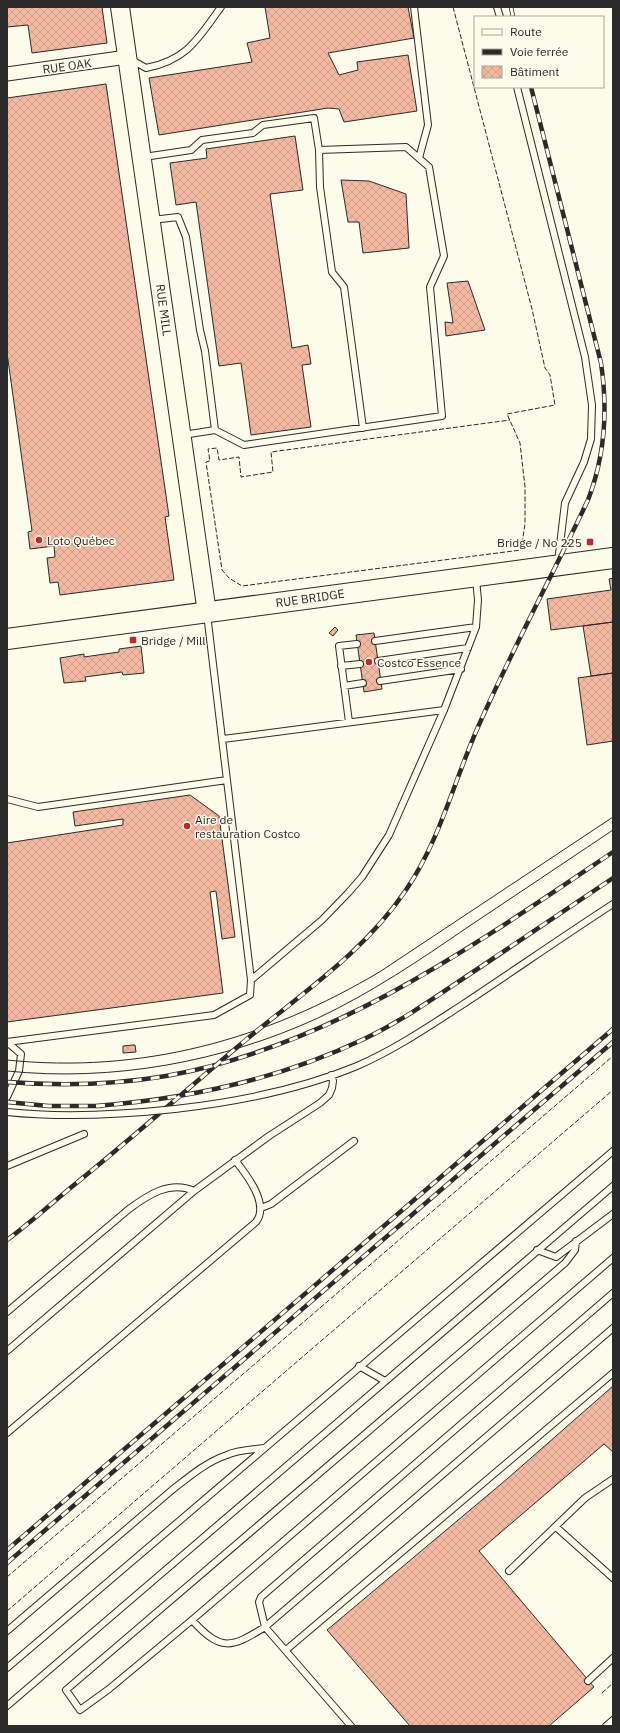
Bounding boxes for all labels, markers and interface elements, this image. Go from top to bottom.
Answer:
legend [474,16,604,88]
text: Route [510,24,542,39]
text: Voie ferrée [510,44,569,59]
street label: RUE OAK [42,55,93,77]
text: Bâtiment [510,64,560,79]
street label: RUE MILL [153,283,175,337]
place label: Loto Québec [47,533,115,548]
marker: Loto Québec [34,535,44,545]
place label: Bridge / No 225 [497,535,582,550]
marker: Bridge / No 225 [585,537,595,547]
street label: RUE BRIDGE [275,586,345,610]
place label: Bridge / Mill [141,633,206,648]
marker: Bridge / Mill [128,635,138,645]
place label: Costco Essence [377,655,462,670]
marker: Costco Essence [364,657,374,667]
place label: Aire de restauration Costco [195,812,301,841]
marker: Aire de restauration Costco [182,821,192,831]

